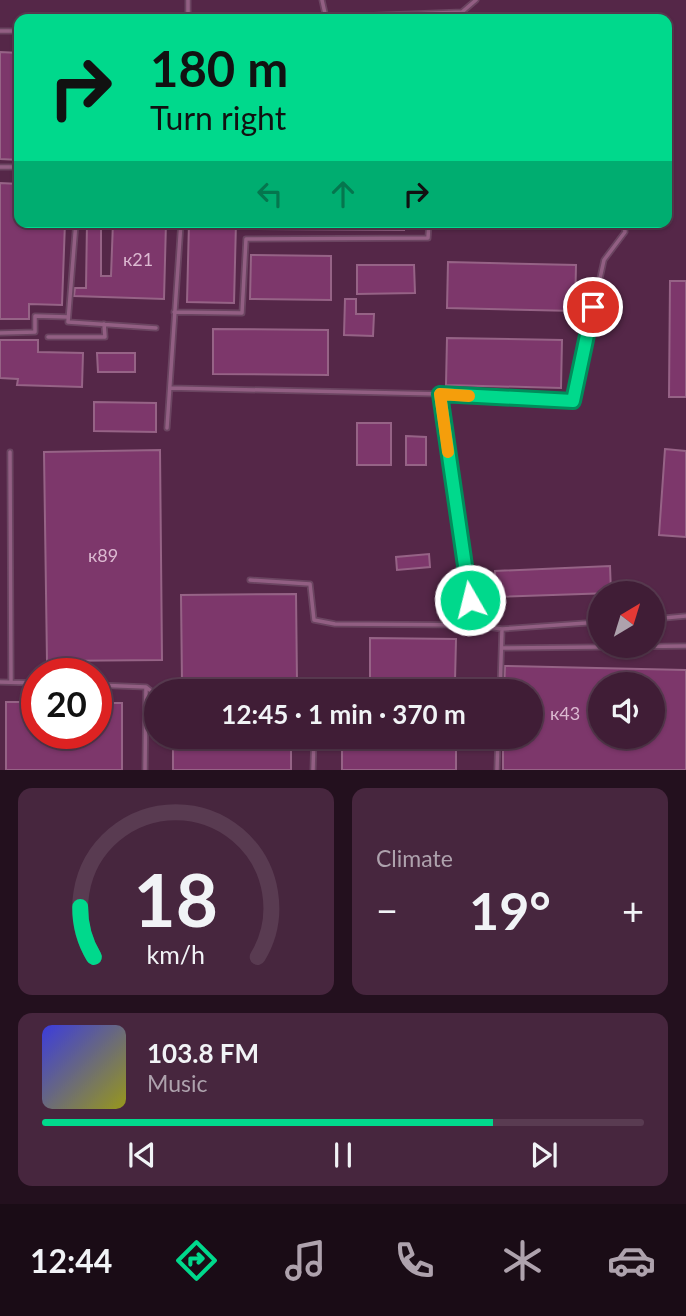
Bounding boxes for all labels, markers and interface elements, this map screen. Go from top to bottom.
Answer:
text: 180 m [150,39,288,97]
icon: right [35,42,126,133]
text: Turn right [150,98,286,137]
icon: left [251,175,289,213]
icon: ahead [324,175,362,213]
icon: right [397,175,435,213]
house number: к21 [123,248,153,270]
pin [563,277,623,337]
icon: arrive [574,288,612,326]
house number: к89 [88,544,118,566]
position arrow [433,563,507,637]
north arrow [588,581,665,658]
map controls [588,581,665,749]
speed limit sign: 20 [21,658,112,749]
button: sound [588,672,665,749]
text: 12:45 · 1 min · 370 m [221,698,466,730]
house number: к43 [550,702,580,724]
text: Climate [376,844,453,872]
text: 18 [134,856,218,944]
text: 19° [469,879,551,941]
text: − [376,887,398,933]
text: + [622,887,644,933]
text: km/h [147,939,205,969]
text: 103.8 FM [147,1037,259,1069]
text: Music [147,1069,207,1097]
icon: previous [123,1136,161,1174]
icon: pause [324,1136,362,1174]
icon: next [525,1136,563,1174]
icon: directions [172,1236,221,1285]
icon: music [281,1236,330,1285]
icon: phone [390,1236,439,1285]
icon: climate [498,1236,547,1285]
icon: car [607,1236,656,1285]
text: 12:44 [30,1241,112,1280]

